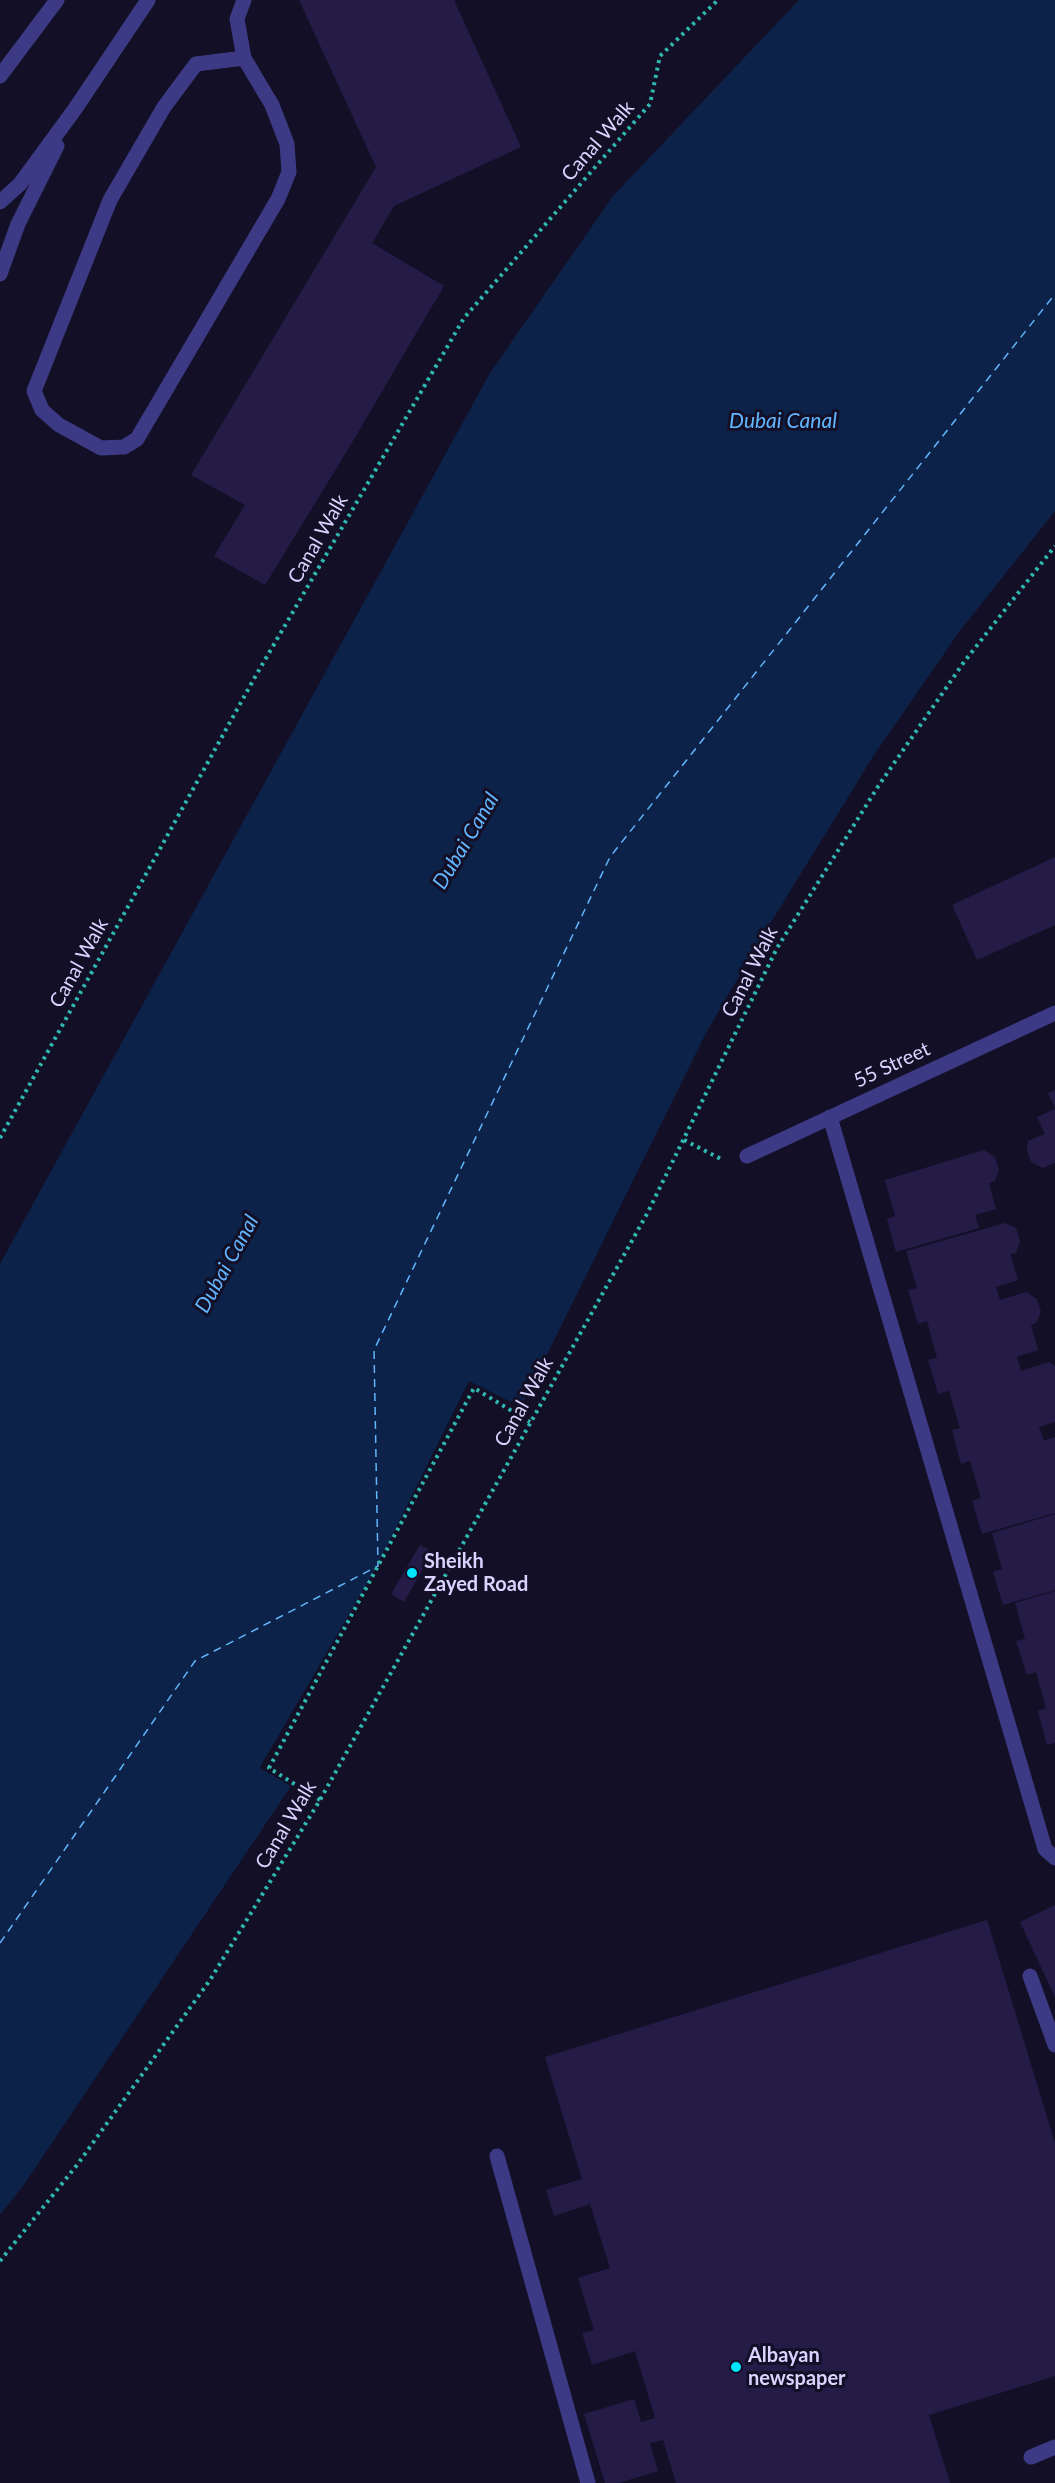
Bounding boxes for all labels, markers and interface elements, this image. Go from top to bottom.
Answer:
street label: Canal Walk [557,96,639,186]
water label: Dubai Canal [729,408,837,434]
street label: Canal Walk [283,490,353,588]
water label: Dubai Canal [427,788,505,894]
street label: Canal Walk [45,914,113,1012]
street label: Canal Walk [717,923,783,1021]
street label: 55 Street [850,1037,934,1093]
water label: Dubai Canal [190,1211,264,1317]
street label: Canal Walk [490,1353,558,1451]
place label: Sheikh Zayed Road [424,1550,528,1597]
marker: Sheikh Zayed Road [405,1566,419,1580]
street label: Canal Walk [250,1777,322,1873]
place label: Albayan newspaper [748,2344,846,2391]
marker: Albayan newspaper [729,2360,743,2374]

